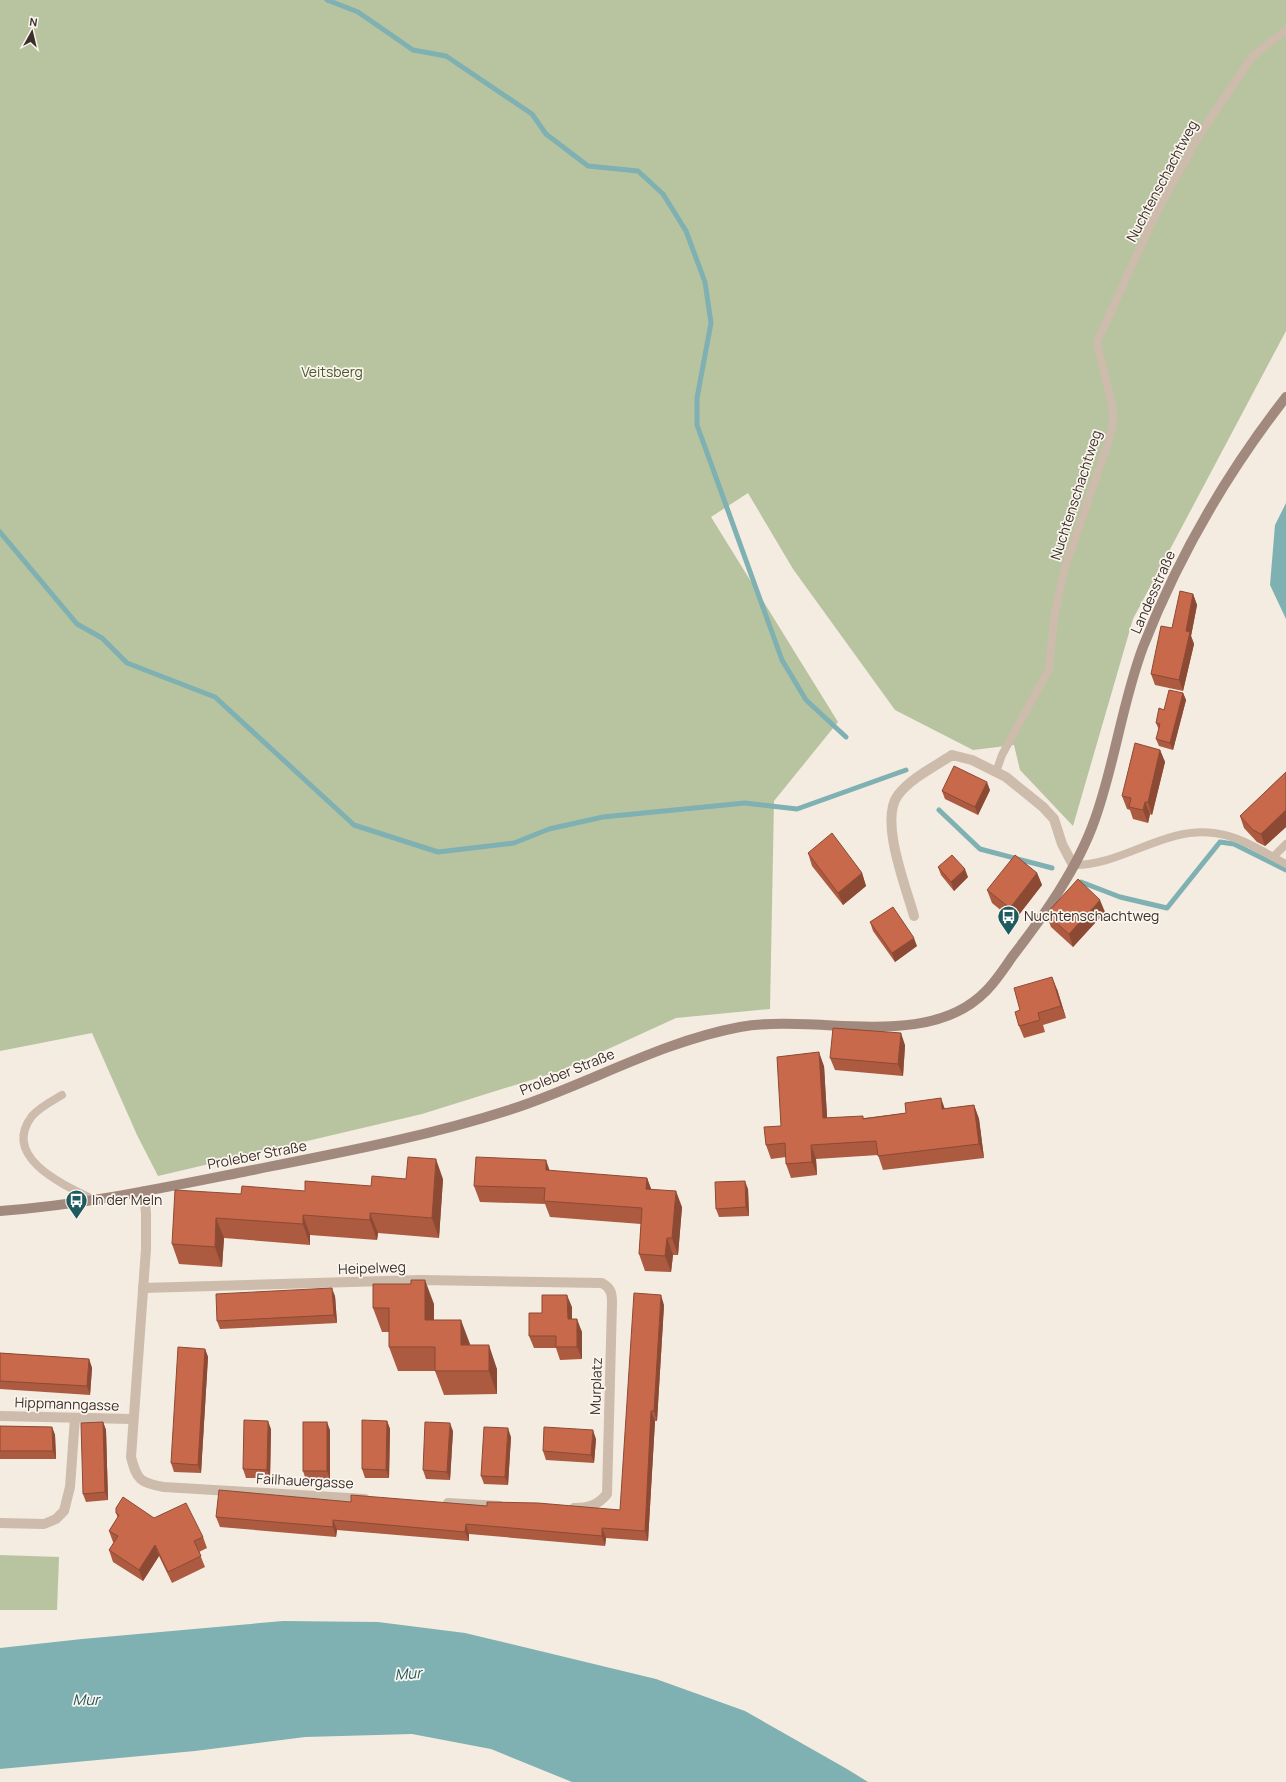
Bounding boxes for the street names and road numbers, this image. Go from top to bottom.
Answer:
street label: Nuchtenschachtweg [1121,117,1202,245]
street label: Nuchtenschachtweg [1046,428,1105,562]
street label: Landesstraße [1126,547,1179,636]
street label: Proleber Straße [517,1044,617,1099]
street label: Proleber Straße [206,1136,308,1173]
street label: Heipelweg [338,1257,406,1278]
street label: Murplatz [585,1357,606,1415]
street label: Hippmanngasse [14,1392,120,1415]
street label: Failhauergasse [256,1468,354,1493]

